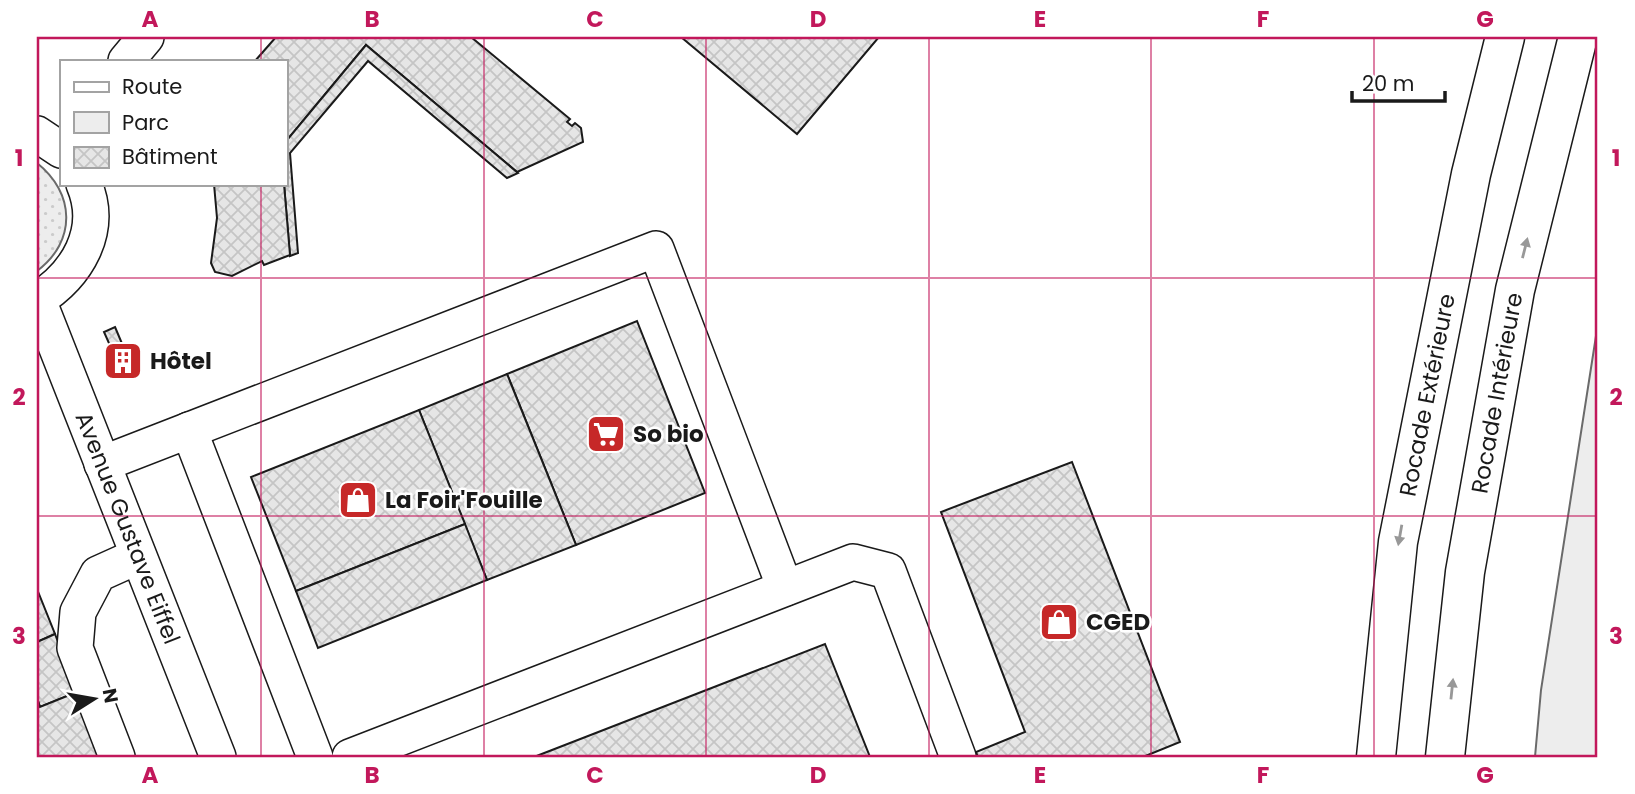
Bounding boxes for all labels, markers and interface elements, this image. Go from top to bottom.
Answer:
text: A [142,3,159,35]
text: B [364,3,380,35]
text: C [586,3,604,35]
text: D [810,3,826,35]
text: E [1034,3,1046,35]
text: F [1257,3,1269,35]
text: G [1476,3,1494,35]
legend [60,60,287,186]
scale bar [1352,60,1444,104]
text: 20 m [1362,69,1415,98]
text: Route [122,72,182,101]
text: Parc [122,108,169,137]
text: 1 [15,142,23,174]
text: Bâtiment [122,142,218,171]
text: 1 [1612,142,1620,174]
one-way arrow [1520,237,1531,259]
street label: Rocade Intérieure [1463,290,1530,496]
street label: Rocade Extérieure [1391,291,1463,499]
building icon: Hôtel [102,340,144,382]
place label: Hôtel [150,345,212,377]
text: 2 [12,381,26,413]
text: 2 [1609,381,1623,413]
street label: Avenue Gustave Eiffel [68,407,188,649]
supermarket icon: So bio [585,413,627,455]
place label: So bio [633,418,704,450]
shop icon: La Foir'Fouille [337,479,379,521]
place label: La Foir'Fouille [385,484,543,516]
one-way arrow [1394,524,1405,546]
shop icon: CGED [1038,601,1080,643]
place label: CGED [1086,606,1150,638]
text: 3 [12,620,26,652]
text: 3 [1609,620,1623,652]
north arrow [60,664,130,734]
one-way arrow [1447,678,1458,700]
text: N [96,686,125,705]
text: A [142,759,159,791]
text: B [364,759,380,791]
text: C [586,759,604,791]
text: D [810,759,826,791]
text: E [1034,759,1046,791]
text: F [1257,759,1269,791]
text: G [1476,759,1494,791]

